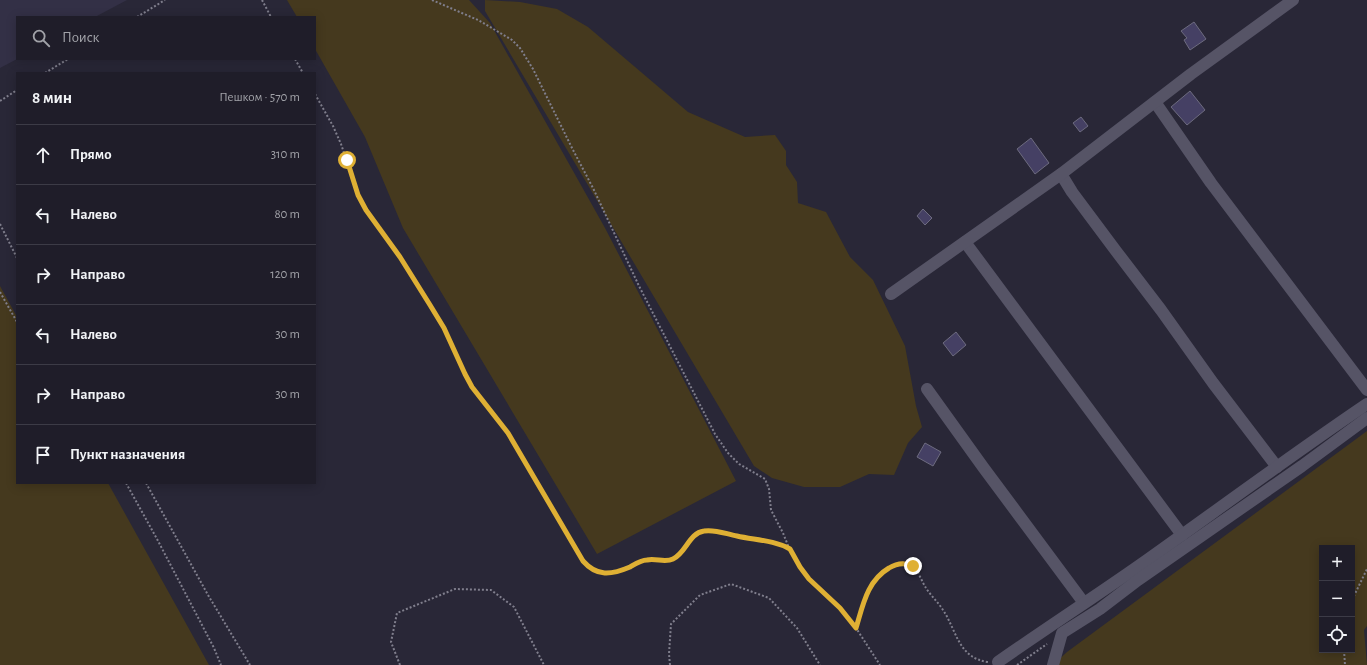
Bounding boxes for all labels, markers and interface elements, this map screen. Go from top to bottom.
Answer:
search box [16,16,316,60]
icon: search [30,27,52,49]
text: Поиск [62,30,100,45]
text: 8 мин [32,89,72,106]
text: Пешком · 570 m [219,91,300,104]
icon: ahead [32,144,54,166]
text: Прямо [70,147,112,162]
text: 310 m [271,148,300,161]
route start [338,151,356,169]
icon: left [32,204,54,226]
text: Налево [70,207,117,222]
text: 80 m [274,208,300,221]
icon: right [32,264,54,286]
text: Направо [70,267,125,282]
text: 120 m [270,268,300,281]
icon: left [32,324,54,346]
text: Налево [70,327,117,342]
text: 30 m [275,328,300,341]
icon: right [32,384,54,406]
text: Направо [70,387,125,402]
text: 30 m [275,388,300,401]
icon: arrive [32,444,54,466]
text: Пункт назначения [70,447,185,462]
map controls [1319,545,1355,653]
button: + [1319,545,1355,581]
route end [904,557,922,575]
button: − [1319,581,1355,617]
button: locate [1319,617,1355,653]

